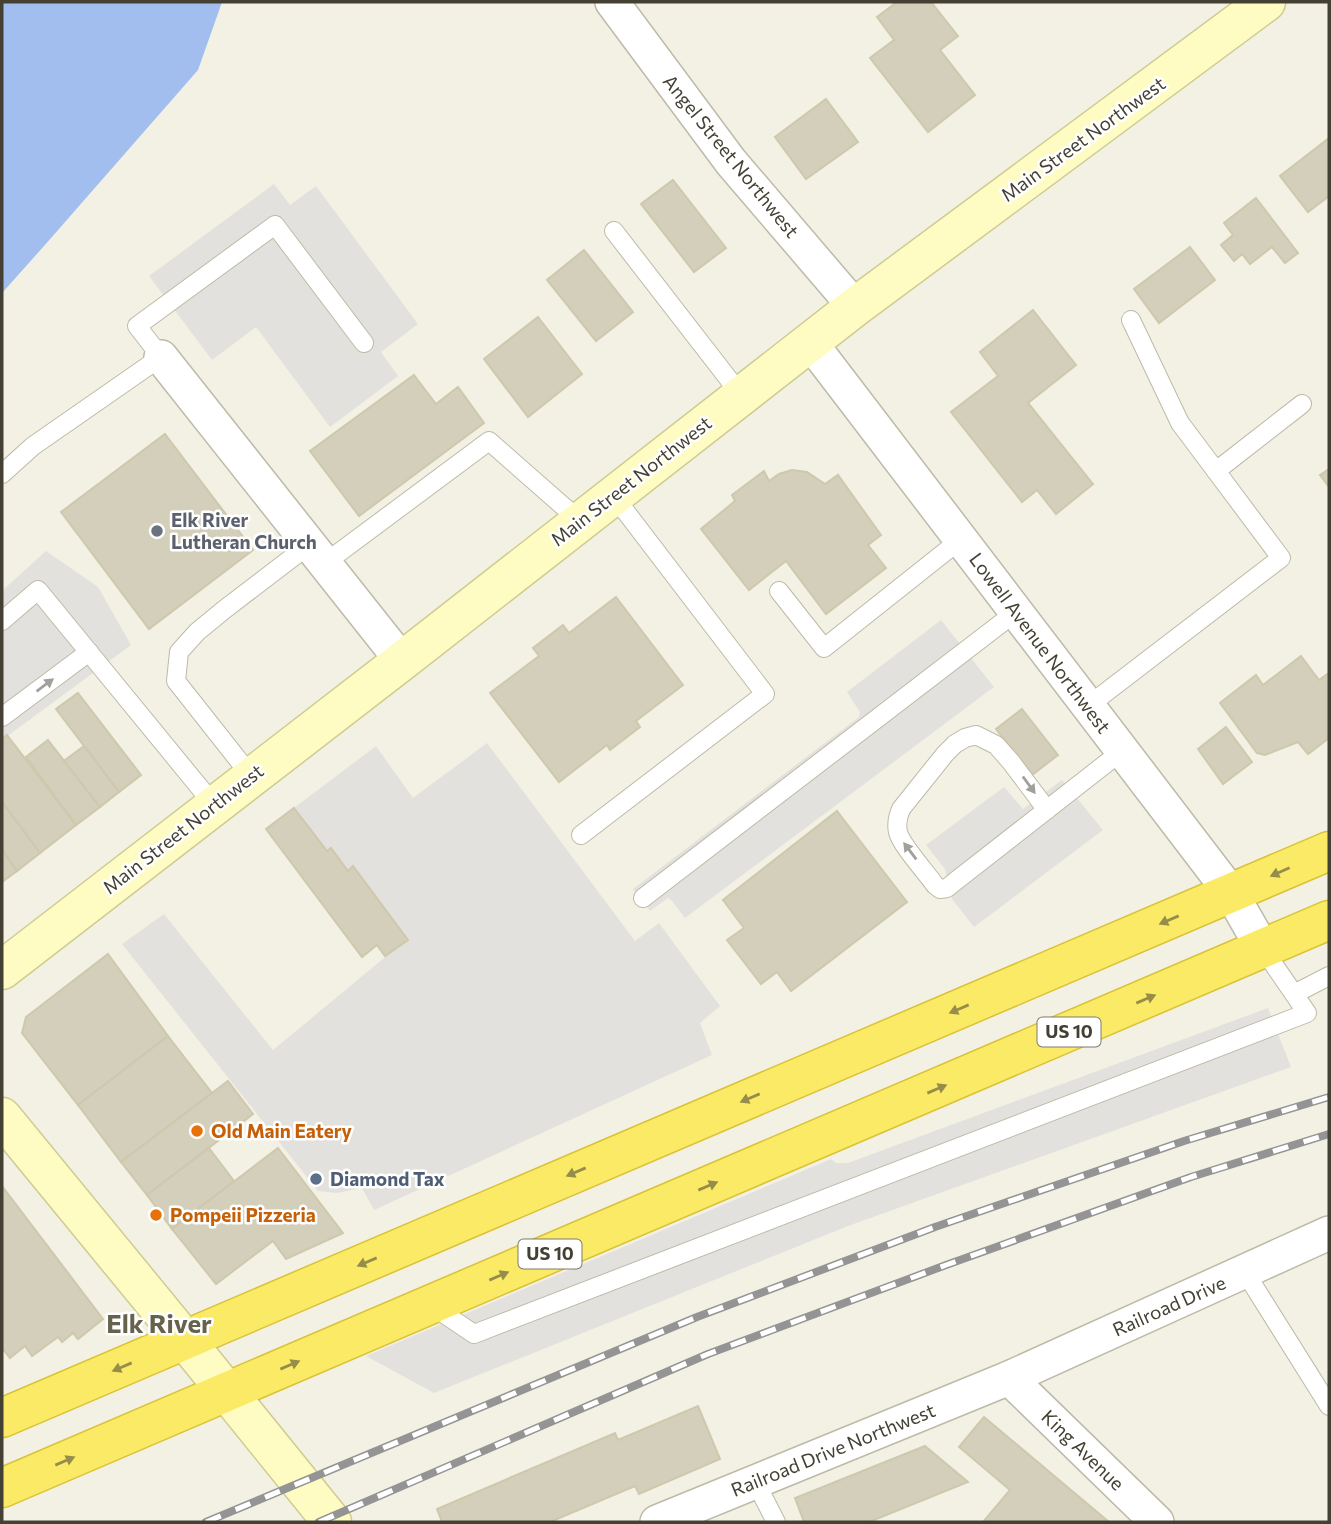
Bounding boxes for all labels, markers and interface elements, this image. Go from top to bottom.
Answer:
street label: Angel Street Northwest [659,70,804,242]
street label: Main Street Northwest [996,71,1170,206]
street label: Main Street Northwest [546,411,716,551]
place label: Elk River Lutheran Church [171,508,317,553]
marker: Elk River Lutheran Church [149,523,165,539]
street label: Lowell Avenue Northwest [965,548,1116,738]
one-way arrow [36,678,54,692]
street label: Main Street Northwest [98,759,268,899]
one-way arrow [1021,776,1035,794]
one-way arrow [902,842,917,860]
one-way arrow [1270,867,1291,878]
one-way arrow [1158,915,1179,926]
one-way arrow [1135,993,1156,1004]
one-way arrow [948,1003,969,1014]
road number: US 10 [1038,1017,1100,1046]
one-way arrow [926,1083,947,1094]
one-way arrow [739,1092,760,1103]
place label: Old Main Eatery [211,1119,353,1142]
marker: Old Main Eatery [189,1123,205,1139]
one-way arrow [566,1166,586,1178]
place label: Diamond Tax [330,1167,445,1190]
marker: Diamond Tax [308,1171,324,1187]
one-way arrow [698,1180,718,1192]
place label: Pompeii Pizzeria [170,1203,316,1226]
marker: Pompeii Pizzeria [148,1207,164,1223]
road number: US 10 [518,1240,582,1268]
one-way arrow [357,1256,377,1268]
one-way arrow [488,1270,509,1281]
street label: Railroad Drive [1109,1270,1229,1341]
district label: Elk River [106,1307,212,1338]
one-way arrow [279,1360,300,1371]
one-way arrow [112,1361,133,1372]
street label: Railroad Drive Northwest [727,1398,938,1501]
street label: King Avenue [1037,1405,1129,1495]
one-way arrow [54,1456,75,1467]

